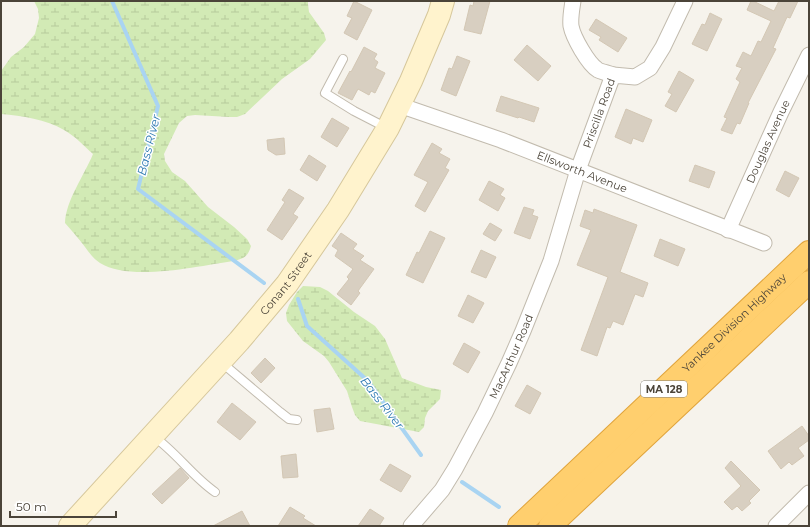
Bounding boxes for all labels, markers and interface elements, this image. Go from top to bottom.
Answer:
street label: Priscilla Road [580,76,618,150]
street label: Douglas Avenue [743,97,793,186]
water label: Bass River [134,113,163,177]
street label: Ellsworth Avenue [535,148,630,196]
street label: Conant Street [257,248,315,318]
street label: Yankee Division Highway [679,270,789,375]
street label: MacArthur Road [486,312,536,401]
water label: Bass River [357,374,408,432]
road number: MA 128 [641,381,687,397]
scale bar [10,493,116,519]
text: 50 m [16,499,47,514]

